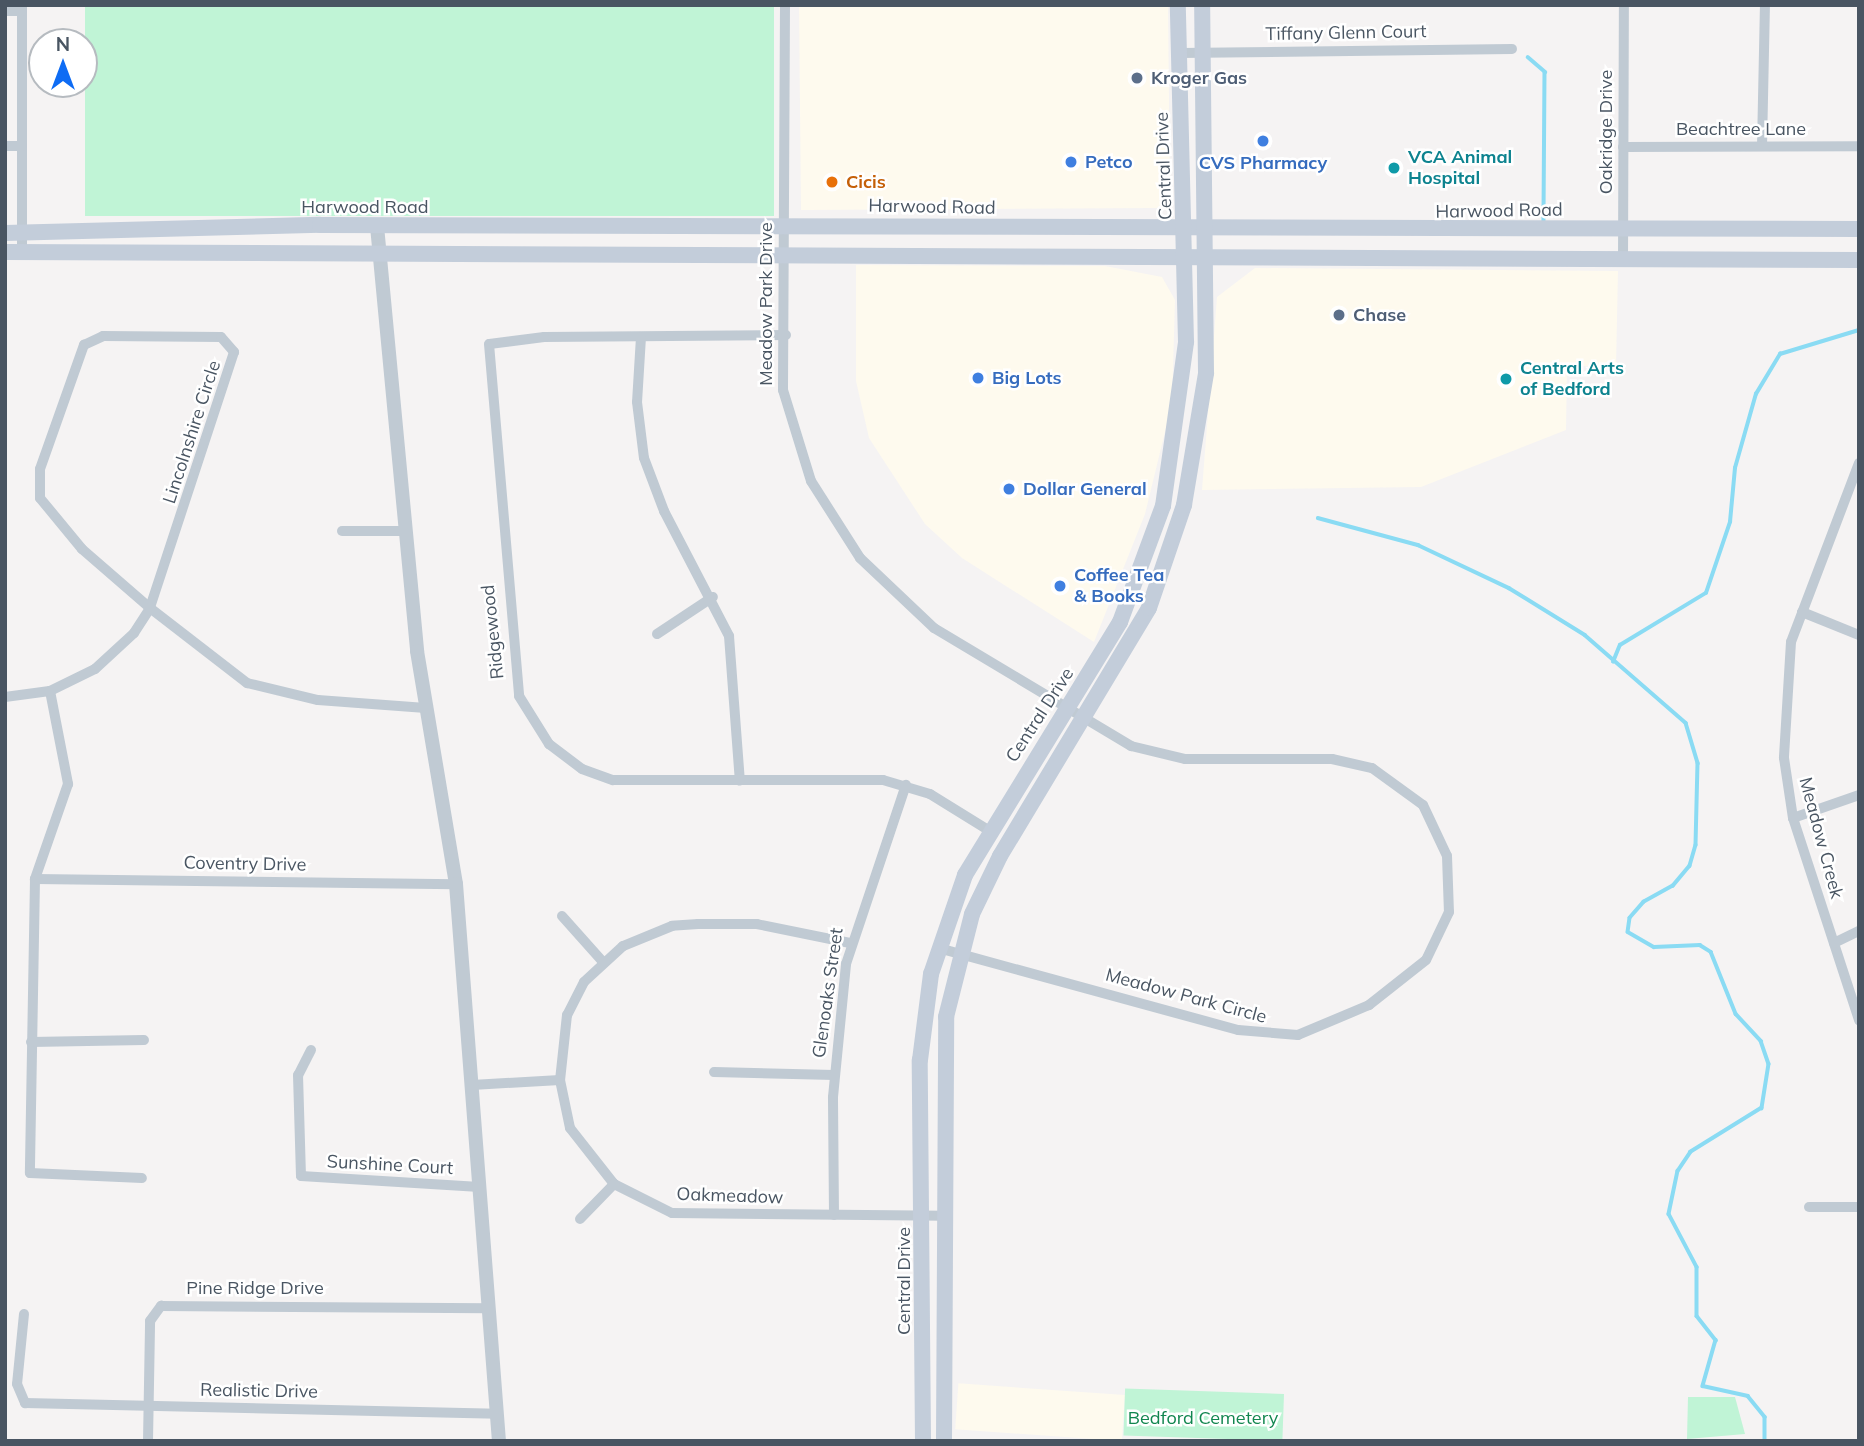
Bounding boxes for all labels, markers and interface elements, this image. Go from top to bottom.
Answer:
street label: Tiffany Glenn Court [1265,21,1427,45]
north arrow [28,28,98,98]
text: N [56,32,70,56]
place label: Kroger Gas [1151,67,1247,89]
marker: Kroger Gas [1129,70,1145,86]
street label: Oakridge Drive [1595,70,1617,194]
street label: Central Drive [1151,112,1177,220]
street label: Beachtree Lane [1676,118,1806,140]
marker: CVS Pharmacy [1255,133,1271,149]
place label: VCA Animal Hospital [1408,147,1512,190]
place label: Petco [1085,151,1133,173]
place label: CVS Pharmacy [1199,152,1327,174]
marker: Petco [1063,154,1079,170]
marker: VCA Animal Hospital [1386,160,1402,176]
place label: Cicis [846,171,886,193]
marker: Cicis [824,174,840,190]
street label: Harwood Road [868,195,996,219]
street label: Harwood Road [301,196,429,218]
street label: Harwood Road [1435,199,1563,223]
street label: Meadow Park Drive [755,222,777,386]
place label: Chase [1353,304,1406,326]
marker: Chase [1331,307,1347,323]
street label: Lincolnshire Circle [159,358,225,506]
place label: Central Arts of Bedford [1520,358,1624,400]
place label: Big Lots [992,367,1062,389]
marker: Big Lots [970,370,986,386]
marker: Central Arts of Bedford [1498,371,1514,387]
place label: Dollar General [1023,478,1147,500]
marker: Dollar General [1001,481,1017,497]
place label: Coffee Tea & Books [1074,565,1164,608]
marker: Coffee Tea & Books [1052,578,1068,594]
street label: Ridgewood [477,584,509,680]
street label: Central Drive [1002,664,1078,766]
street label: Meadow Creek [1794,775,1848,901]
street label: Coventry Drive [183,852,307,876]
street label: Glenoaks Street [808,926,848,1060]
street label: Meadow Park Circle [1103,964,1269,1028]
street label: Sunshine Court [326,1151,454,1179]
street label: Oakmeadow [676,1183,784,1209]
street label: Central Drive [893,1227,915,1335]
street label: Pine Ridge Drive [186,1277,324,1299]
street label: Realistic Drive [200,1379,318,1403]
park label: Bedford Cemetery [1128,1407,1278,1429]

